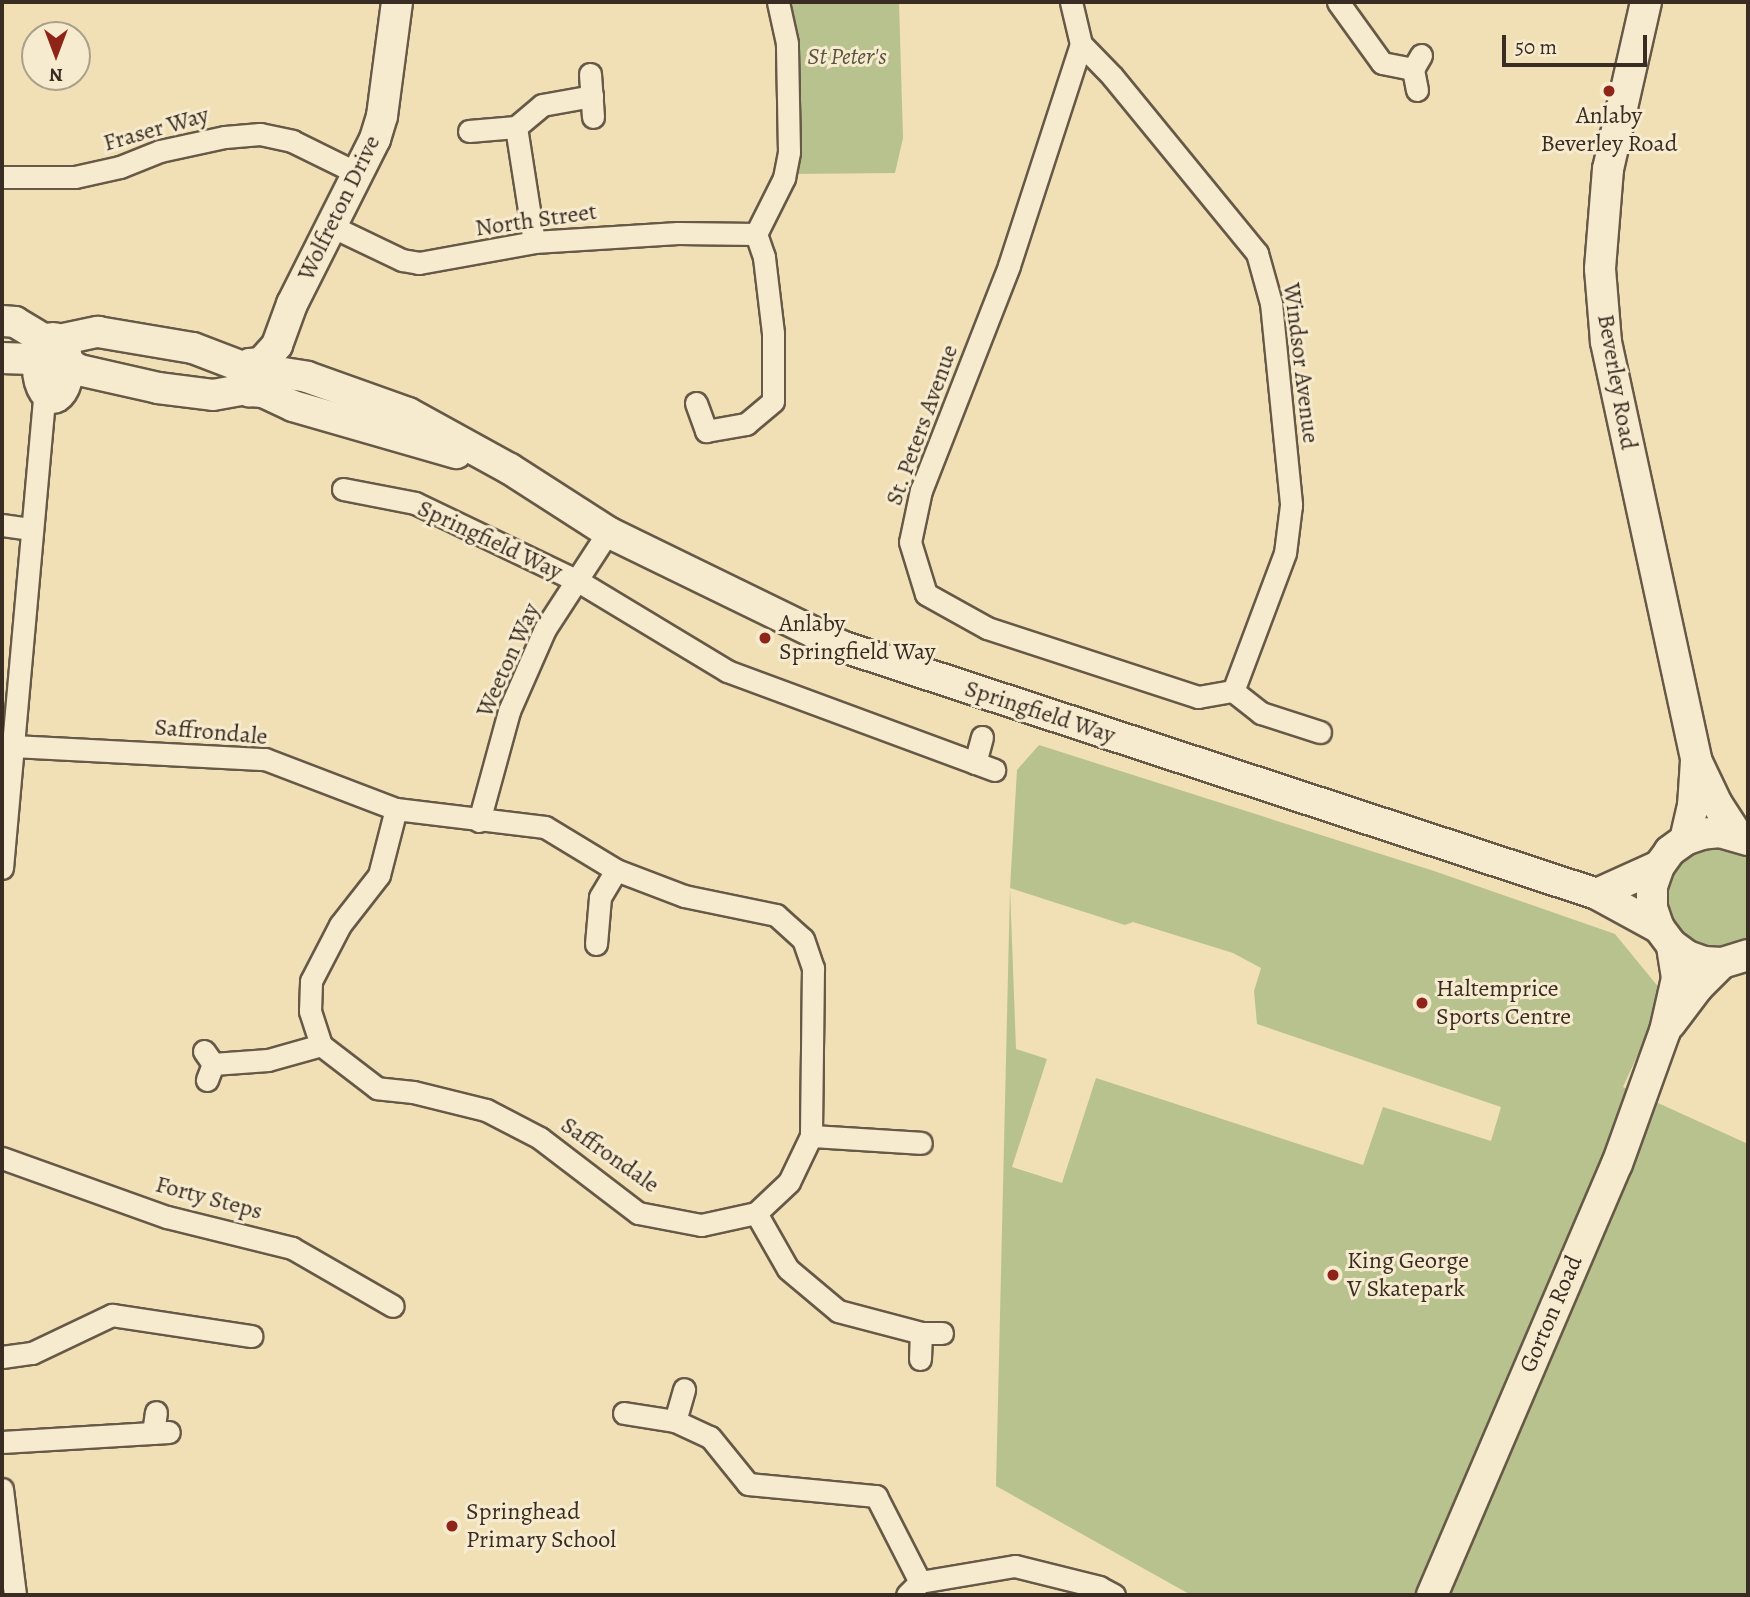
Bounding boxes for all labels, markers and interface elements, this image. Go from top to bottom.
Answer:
north arrow [21,21,91,91]
scale bar [1505,21,1650,65]
text: 50 m [1515,33,1557,61]
park label: St Peter's [807,43,887,71]
text: N [49,62,63,88]
marker: Anlaby Beverley Road [1601,83,1617,99]
street label: Fraser Way [100,100,212,158]
place label: Anlaby Beverley Road [1540,102,1678,158]
street label: Wolfreton Drive [292,131,386,285]
street label: North Street [473,197,599,243]
street label: Windsor Avenue [1277,281,1325,445]
street label: Beverley Road [1591,312,1643,452]
street label: St. Peters Avenue [880,341,964,509]
street label: Springfield Way [413,494,567,586]
street label: Weeton Way [470,599,546,721]
place label: Anlaby Springfield Way [779,610,936,666]
marker: Anlaby Springfield Way [757,630,773,646]
street label: Springfield Way [961,674,1119,750]
street label: Saffrondale [153,713,269,751]
place label: Haltemprice Sports Centre [1436,975,1571,1031]
marker: Haltemprice Sports Centre [1414,995,1430,1011]
street label: Saffrondale [555,1111,665,1199]
street label: Forty Steps [152,1170,266,1226]
place label: King George V Skatepark [1347,1247,1469,1303]
street label: Gorton Road [1513,1251,1589,1377]
marker: King George V Skatepark [1325,1267,1341,1283]
place label: Springhead Primary School [466,1498,616,1554]
marker: Springhead Primary School [444,1518,460,1534]

